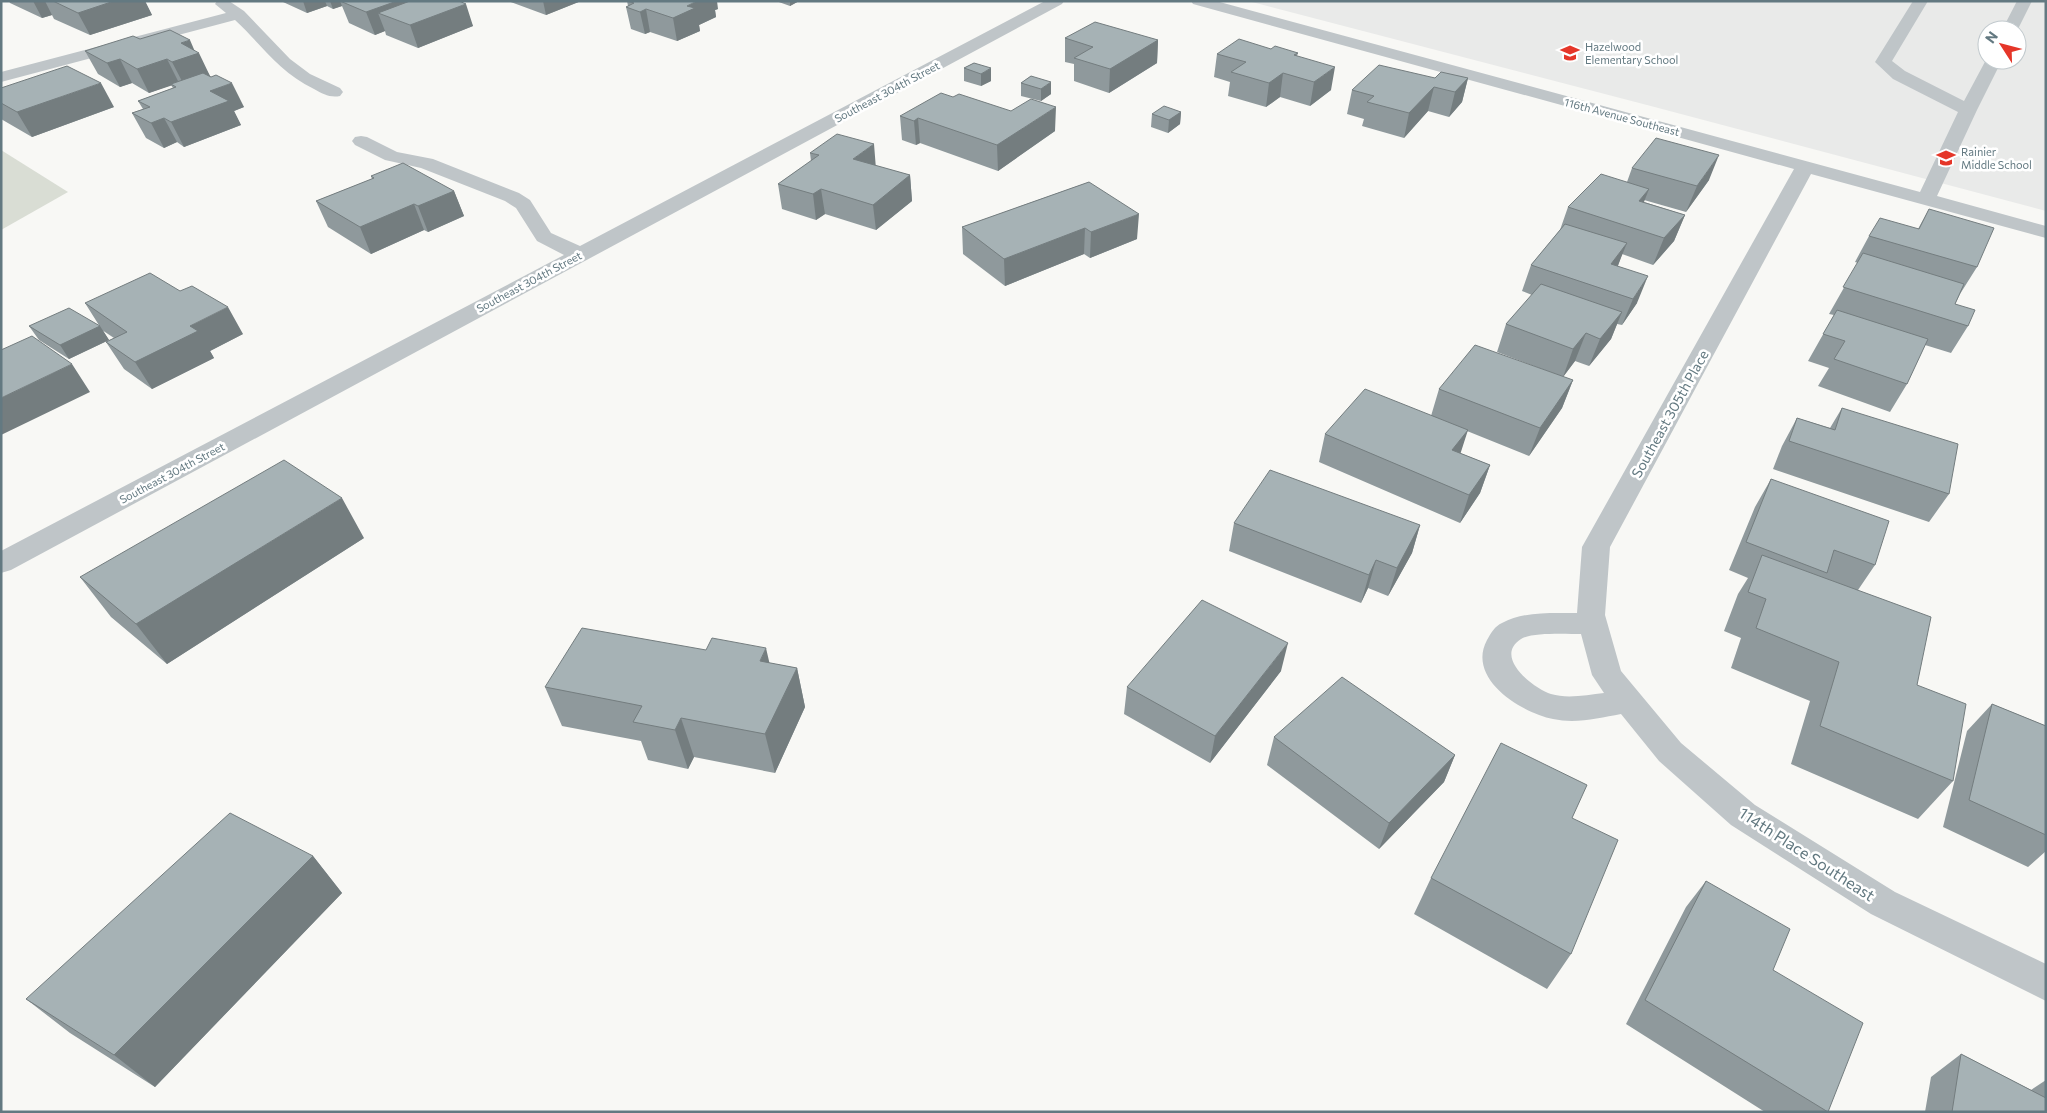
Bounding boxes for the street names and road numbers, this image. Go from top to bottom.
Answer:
street label: Southeast 304th Street [832,58,942,125]
street label: 116th Avenue Southeast [1563,95,1682,138]
street label: Southeast 304th Street [474,248,584,315]
street label: Southeast 305th Place [1627,347,1712,481]
street label: Southeast 304th Street [117,439,227,506]
street label: 114th Place Southeast [1736,803,1879,905]

